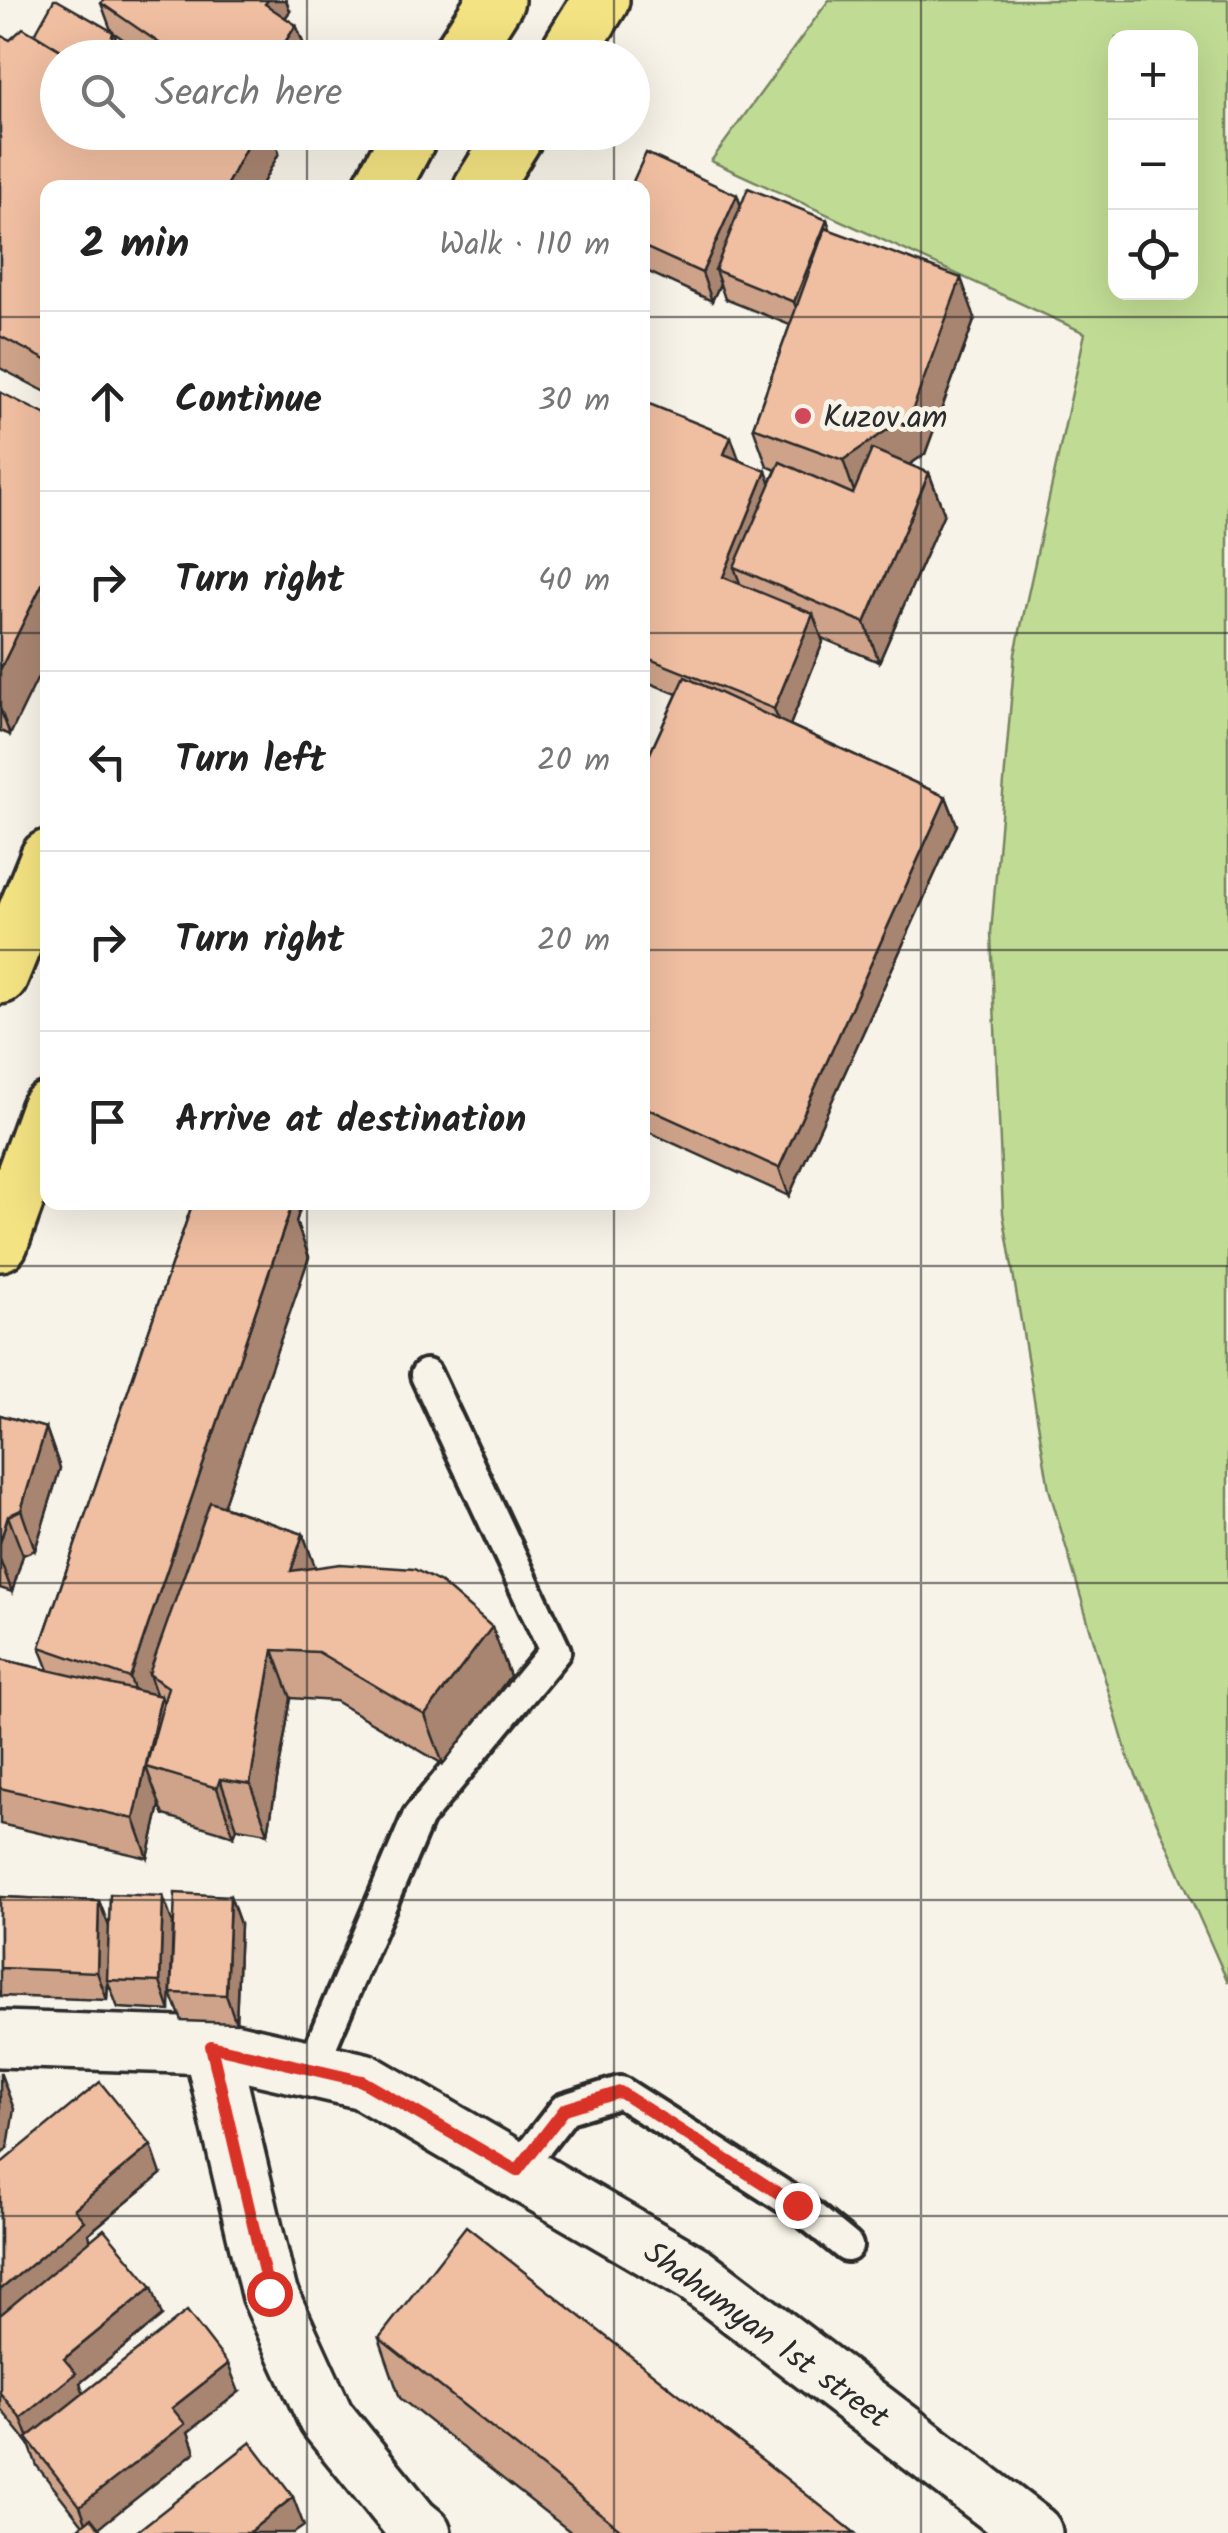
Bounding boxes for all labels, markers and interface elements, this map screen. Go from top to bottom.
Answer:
map controls [1108,30,1198,300]
button: + [1108,30,1198,120]
search box [40,40,650,150]
text: Search here [155,65,342,125]
icon: search [75,68,130,123]
button: − [1108,120,1198,210]
button: locate [1108,210,1198,300]
text: 2 min [80,212,189,279]
text: Walk · 110 m [439,220,610,271]
text: Continue [175,371,322,431]
icon: ahead [80,374,135,429]
text: 30 m [537,376,610,427]
place label: Kuzov.am [823,393,947,444]
marker: Kuzov.am [792,405,814,427]
text: Turn right [175,551,344,611]
icon: right [80,554,135,609]
text: 40 m [538,556,610,607]
text: Turn left [175,731,326,791]
icon: left [80,734,135,789]
text: 20 m [537,736,610,787]
text: Turn right [175,911,344,971]
icon: right [80,914,135,969]
text: 20 m [537,916,610,967]
text: Arrive at destination [175,1091,526,1151]
icon: arrive [80,1094,135,1149]
route end [775,2183,821,2229]
street label: Shahumyan 1st street [632,2229,900,2443]
route start [247,2271,293,2317]

